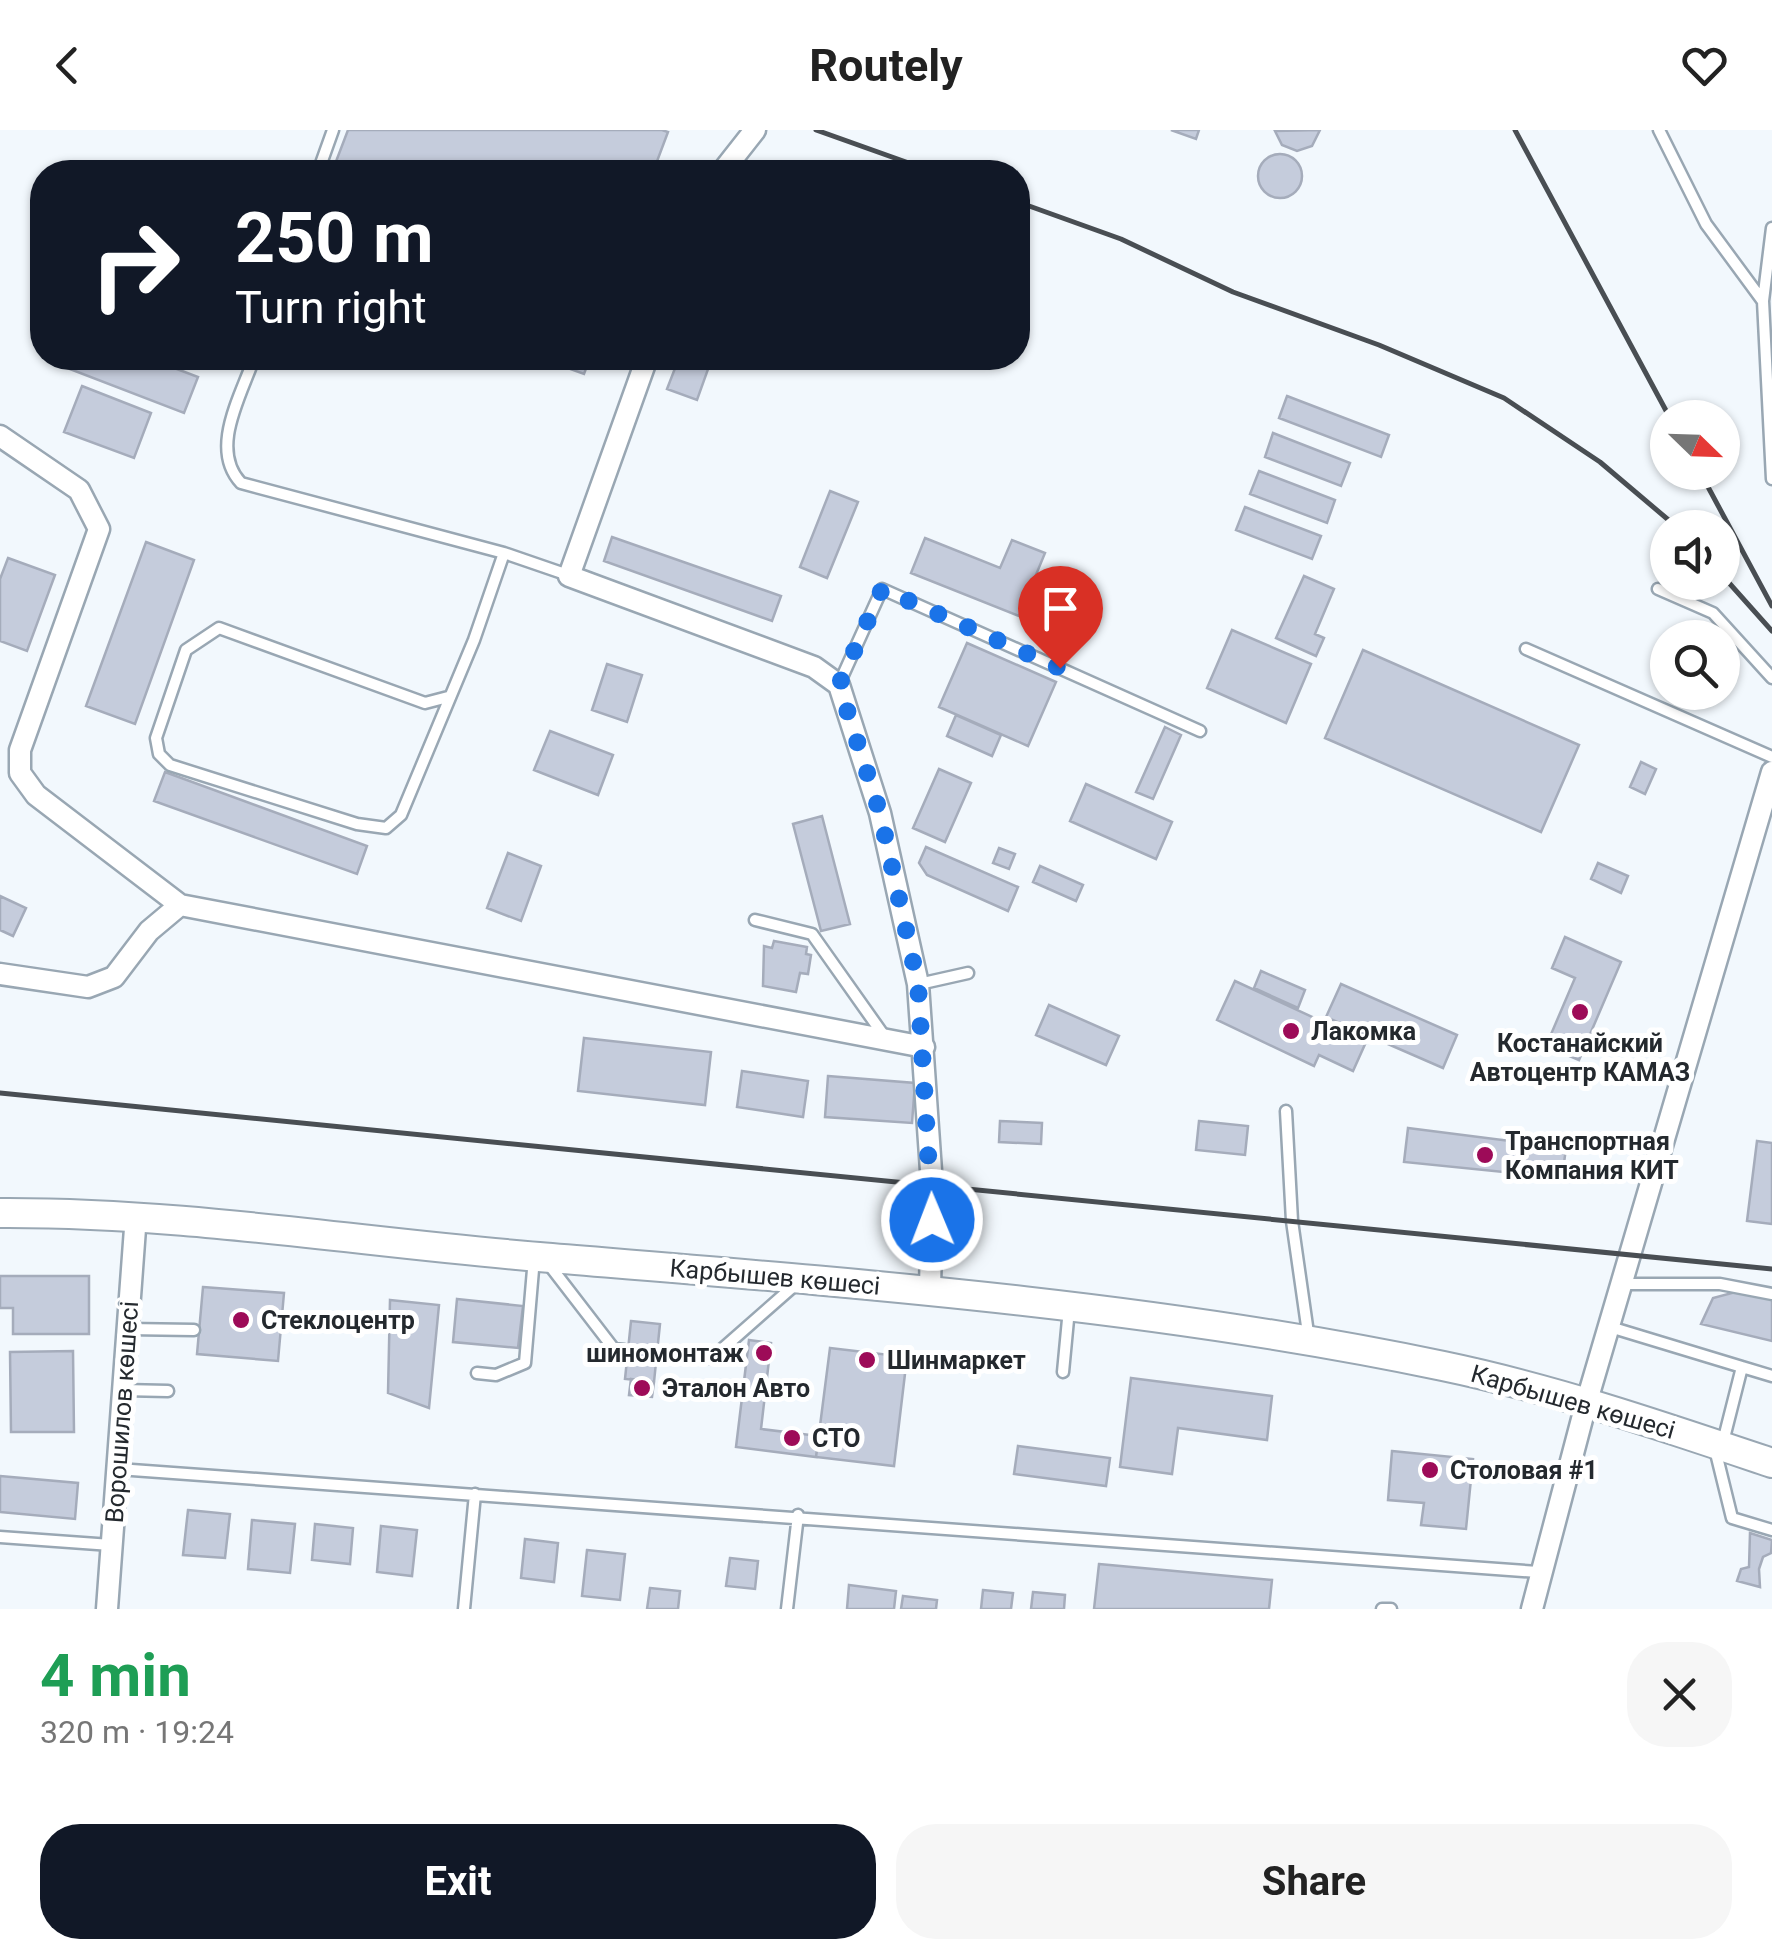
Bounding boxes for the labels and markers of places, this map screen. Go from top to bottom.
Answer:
pin [1018,566,1103,669]
marker: Костанайский Автоцентр КАМАЗ [1569,1001,1591,1023]
place label: Лакомка [1311,1017,1416,1046]
marker: Лакомка [1280,1020,1302,1042]
place label: Костанайский Автоцентр КАМАЗ [1470,1029,1690,1087]
place label: Транспортная Компания КИТ [1505,1127,1679,1185]
marker: Транспортная Компания КИТ [1474,1144,1496,1166]
place label: Стеклоцентр [261,1306,415,1335]
marker: Стеклоцентр [230,1309,252,1331]
place label: шиномонтаж [586,1339,745,1368]
marker: шиномонтаж [753,1342,775,1364]
place label: Шинмаркет [887,1346,1026,1375]
marker: Шинмаркет [856,1349,878,1371]
place label: Эталон Авто [662,1374,810,1403]
marker: Эталон Авто [631,1377,653,1399]
place label: СТО [812,1424,860,1453]
marker: СТО [781,1427,803,1449]
place label: Столовая #1 [1450,1456,1598,1485]
marker: Столовая #1 [1419,1459,1441,1481]

